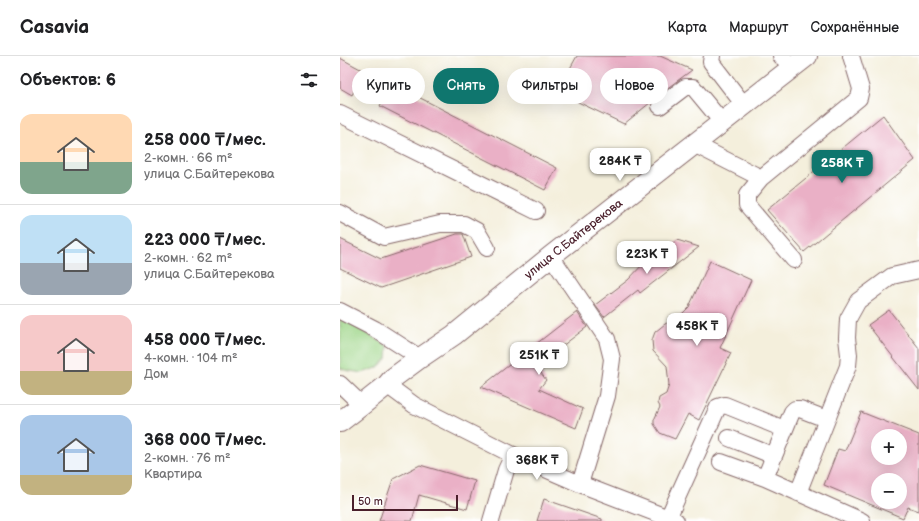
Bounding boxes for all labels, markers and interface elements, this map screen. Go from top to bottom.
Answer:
text: Casavia [20,16,89,39]
text: Карта [668,19,707,36]
text: Маршрут [729,19,789,36]
text: Сохранённые [811,19,899,36]
chip: Купить [352,68,425,104]
chip: Снять [433,68,499,104]
chip: Фильтры [507,68,592,104]
chip: Новое [600,68,668,104]
icon: filters [298,69,320,91]
text: Объектов: 6 [20,70,116,90]
icon: home [52,130,100,178]
text: 258 000 ₸/мес. [144,130,266,150]
pin: 284K ₸ [587,148,653,182]
text: 2-комн. · 66 m² [144,150,233,166]
pin: 258K ₸ [809,150,875,184]
text: 284K ₸ [599,153,641,169]
text: 258K ₸ [821,155,863,171]
text: улица С.Байтерекова [144,166,275,182]
street label: улица С.Байтерекова [521,196,625,282]
text: 223 000 ₸/мес. [144,230,265,250]
icon: home [52,231,100,279]
pin: 223K ₸ [614,241,680,275]
text: 223K ₸ [626,246,668,262]
text: 2-комн. · 62 m² [144,250,232,266]
text: улица С.Байтерекова [144,266,275,282]
pin: 458K ₸ [664,313,730,347]
text: 458K ₸ [676,318,718,334]
text: 458 000 ₸/мес. [144,330,266,350]
icon: home [52,331,100,379]
pin: 251K ₸ [506,342,572,376]
text: 251K ₸ [519,347,559,363]
text: 4-комн. · 104 m² [144,350,238,366]
text: Дом [144,366,169,382]
map controls [871,429,907,509]
button: + [871,429,907,465]
text: 368 000 ₸/мес. [144,430,266,450]
icon: home [52,431,100,479]
pin: 368K ₸ [504,447,570,481]
text: 2-комн. · 76 m² [144,450,231,466]
text: 368K ₸ [516,452,558,468]
text: Квартира [144,466,202,482]
button: − [871,473,907,509]
scale bar [352,493,458,512]
text: 50 m [358,495,383,508]

